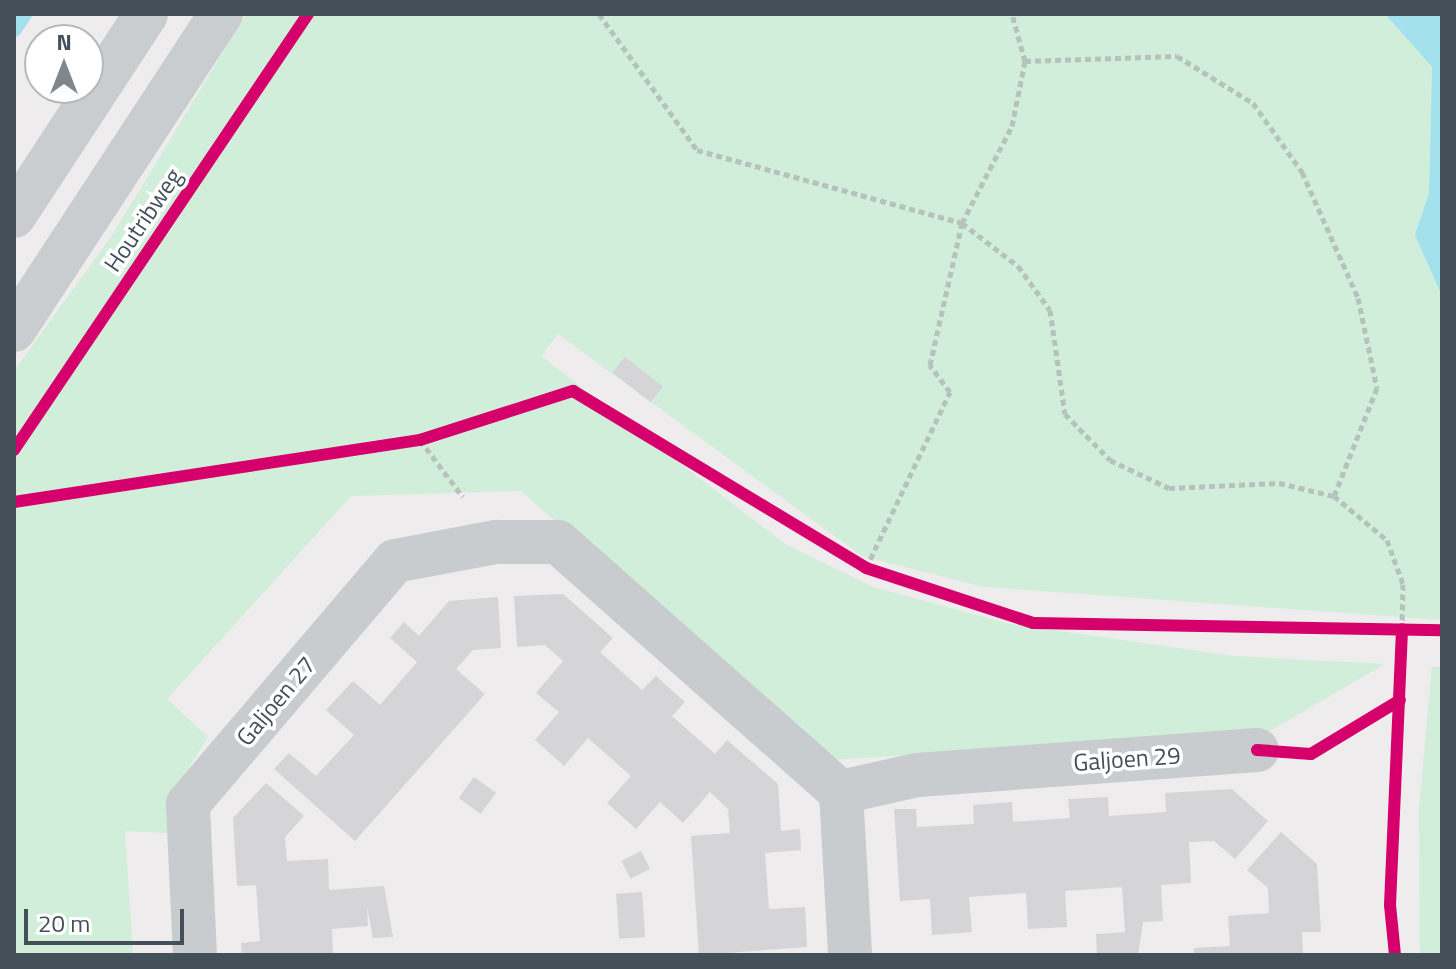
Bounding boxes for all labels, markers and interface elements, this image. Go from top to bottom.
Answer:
north arrow [24,24,104,104]
text: N [56,25,72,59]
street label: Houtribweg [98,163,188,277]
street label: Galjoen 27 [230,651,322,751]
street label: Galjoen 29 [1072,741,1182,777]
scale bar [28,893,188,943]
text: 20 m [38,905,90,941]

